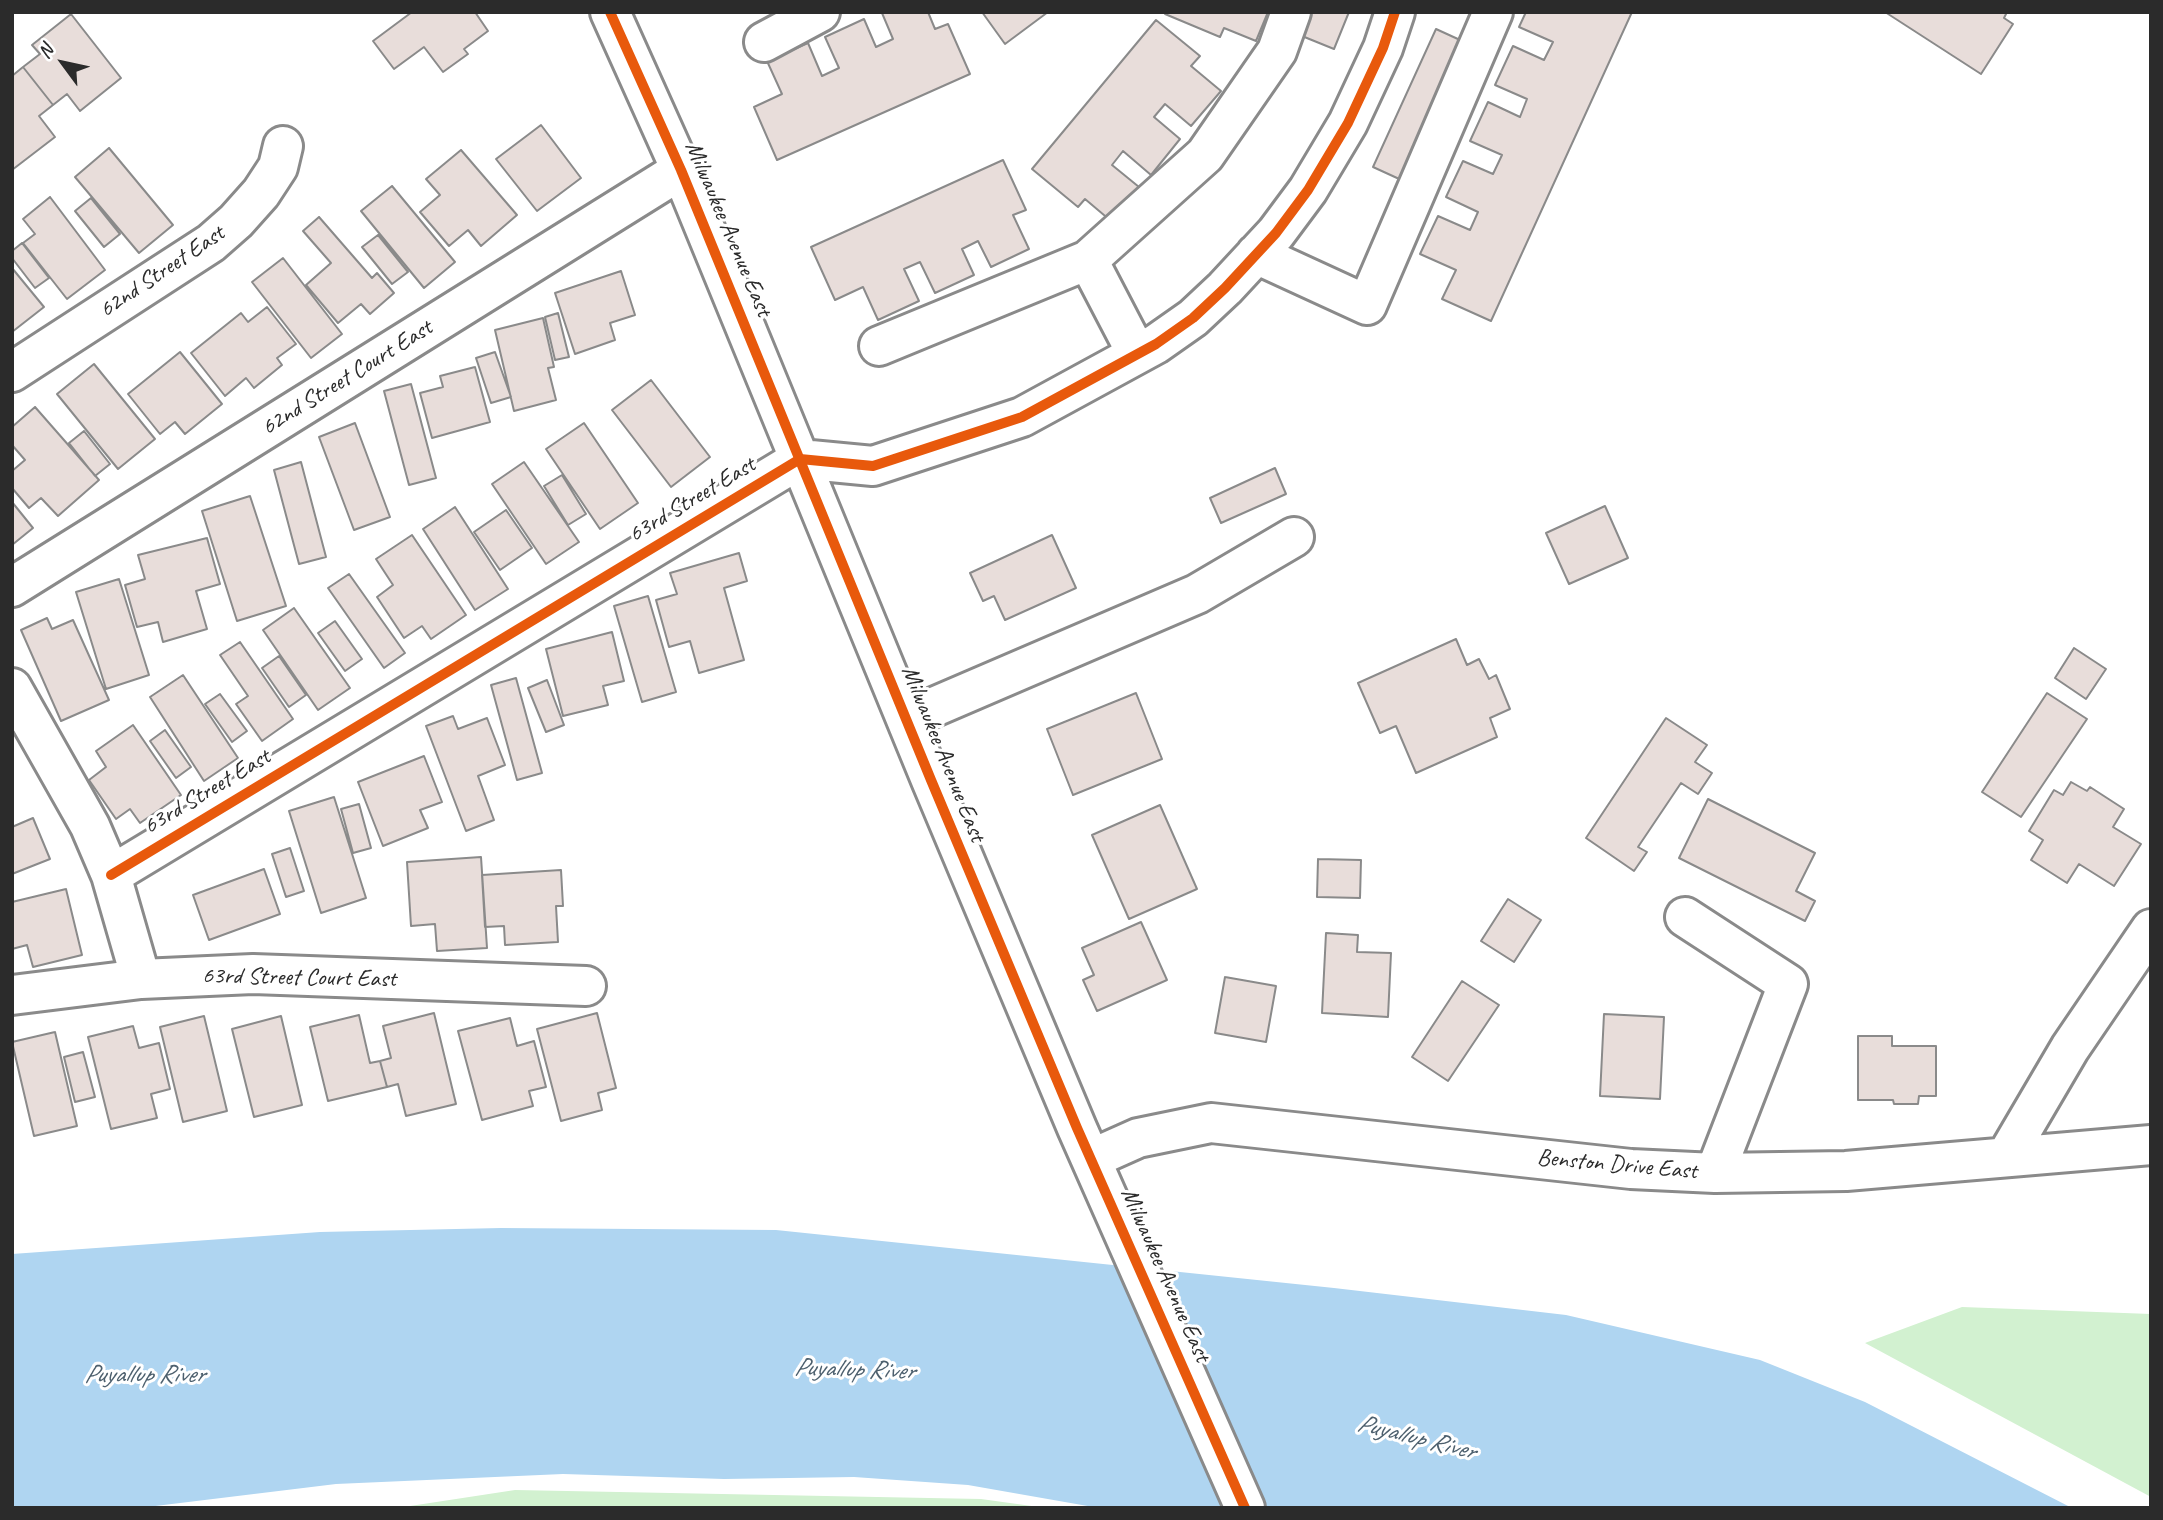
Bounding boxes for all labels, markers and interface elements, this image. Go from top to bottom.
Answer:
north arrow [28,28,98,98]
text: N [32,40,59,63]
street label: Milwaukee Avenue East [678,137,778,321]
street label: 62nd Street East [94,220,230,324]
street label: 62nd Street Court East [256,314,438,442]
street label: 63rd Street East [623,451,761,549]
street label: Milwaukee Avenue East [895,662,991,846]
street label: 63rd Street East [138,743,276,841]
street label: 63rd Street Court East [202,962,396,994]
street label: Benston Drive East [1536,1144,1698,1186]
street label: Milwaukee Avenue East [1114,1184,1216,1366]
water label: Puyallup River [793,1352,915,1388]
water label: Puyallup River [84,1359,204,1391]
water label: Puyallup River [1354,1408,1478,1468]

